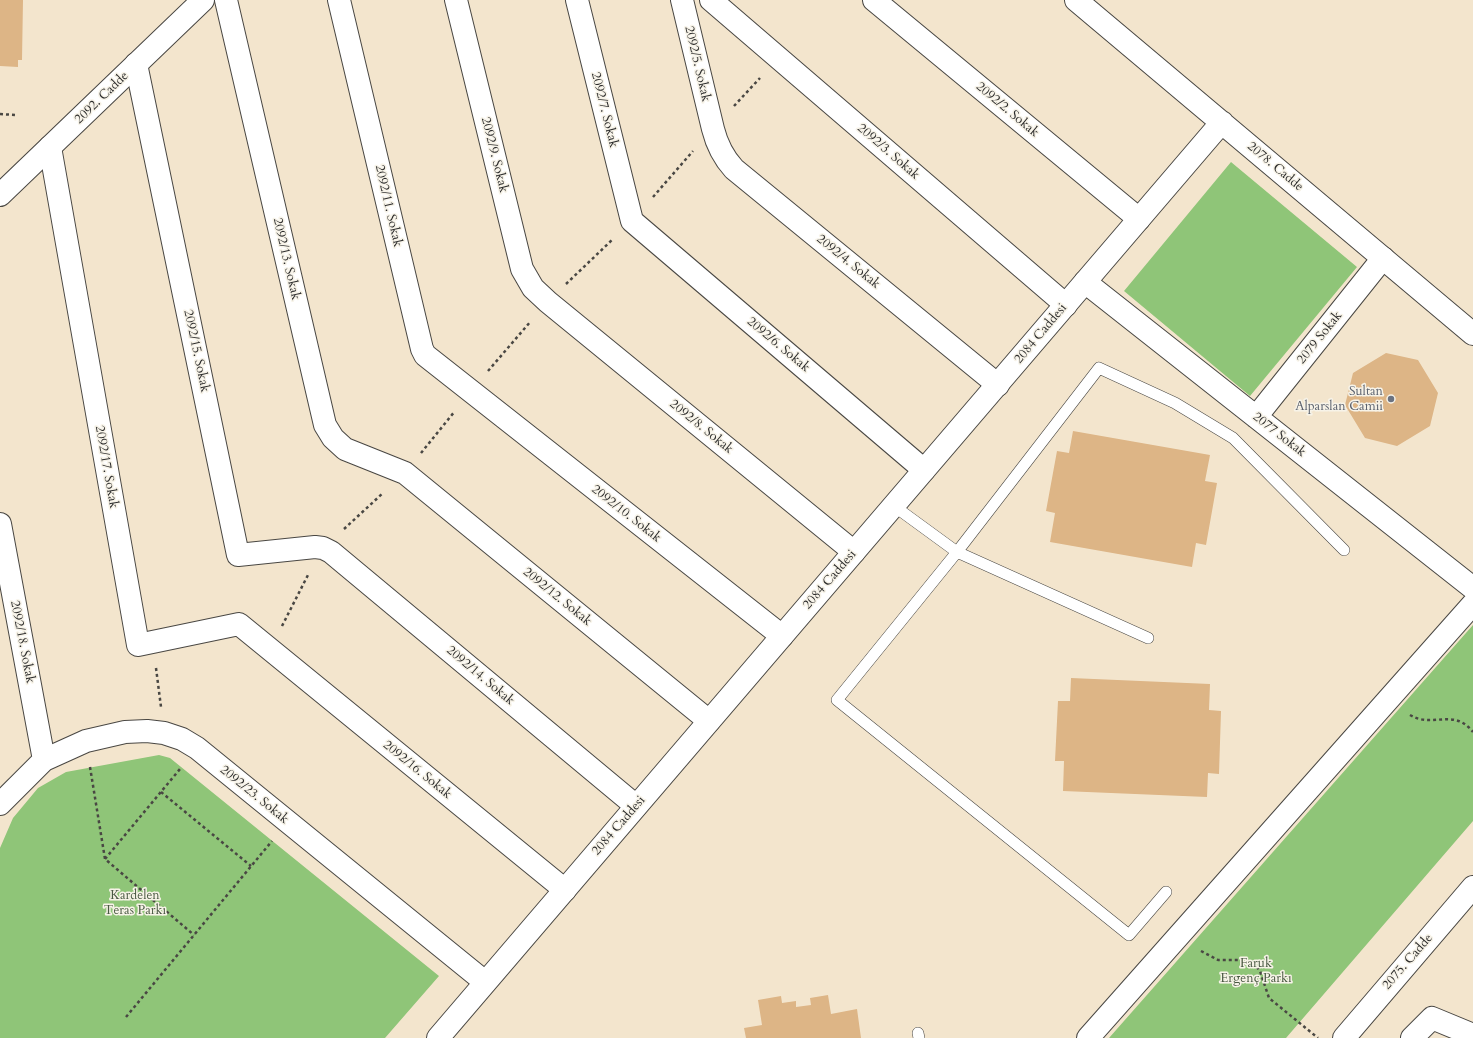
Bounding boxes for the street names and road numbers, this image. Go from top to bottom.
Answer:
street label: 2092/5. Sokak [681,25,713,103]
street label: 2092. Cadde [72,69,132,127]
street label: 2092/7. Sokak [587,71,621,149]
street label: 2092/2. Sokak [972,79,1042,141]
street label: 2092/9. Sokak [477,116,511,194]
street label: 2092/3. Sokak [854,121,922,183]
street label: 2078. Cadde [1244,139,1306,195]
street label: 2092/11. Sokak [371,163,405,249]
street label: 2092/13. Sokak [269,216,303,302]
street label: 2092/4. Sokak [813,232,883,292]
street label: 2084 Caddesi [1011,301,1071,367]
street label: 2092/15. Sokak [180,308,212,394]
street label: 2079 Sokak [1294,309,1346,367]
street label: 2092/6. Sokak [743,314,813,376]
street label: 2092/8. Sokak [666,397,736,457]
street label: 2077 Sokak [1249,409,1309,461]
street label: 2092/17. Sokak [91,424,121,510]
street label: 2092/10. Sokak [588,482,664,546]
street label: 2084 Caddesi [800,547,860,613]
street label: 2092/12. Sokak [519,564,595,630]
street label: 2092/18. Sokak [6,599,38,685]
street label: 2092/14. Sokak [443,643,517,709]
street label: 2092/16. Sokak [379,737,455,803]
street label: 2092/23. Sokak [216,762,292,828]
street label: 2084 Caddesi [589,793,649,859]
street label: 2075. Cadde [1380,931,1436,993]

